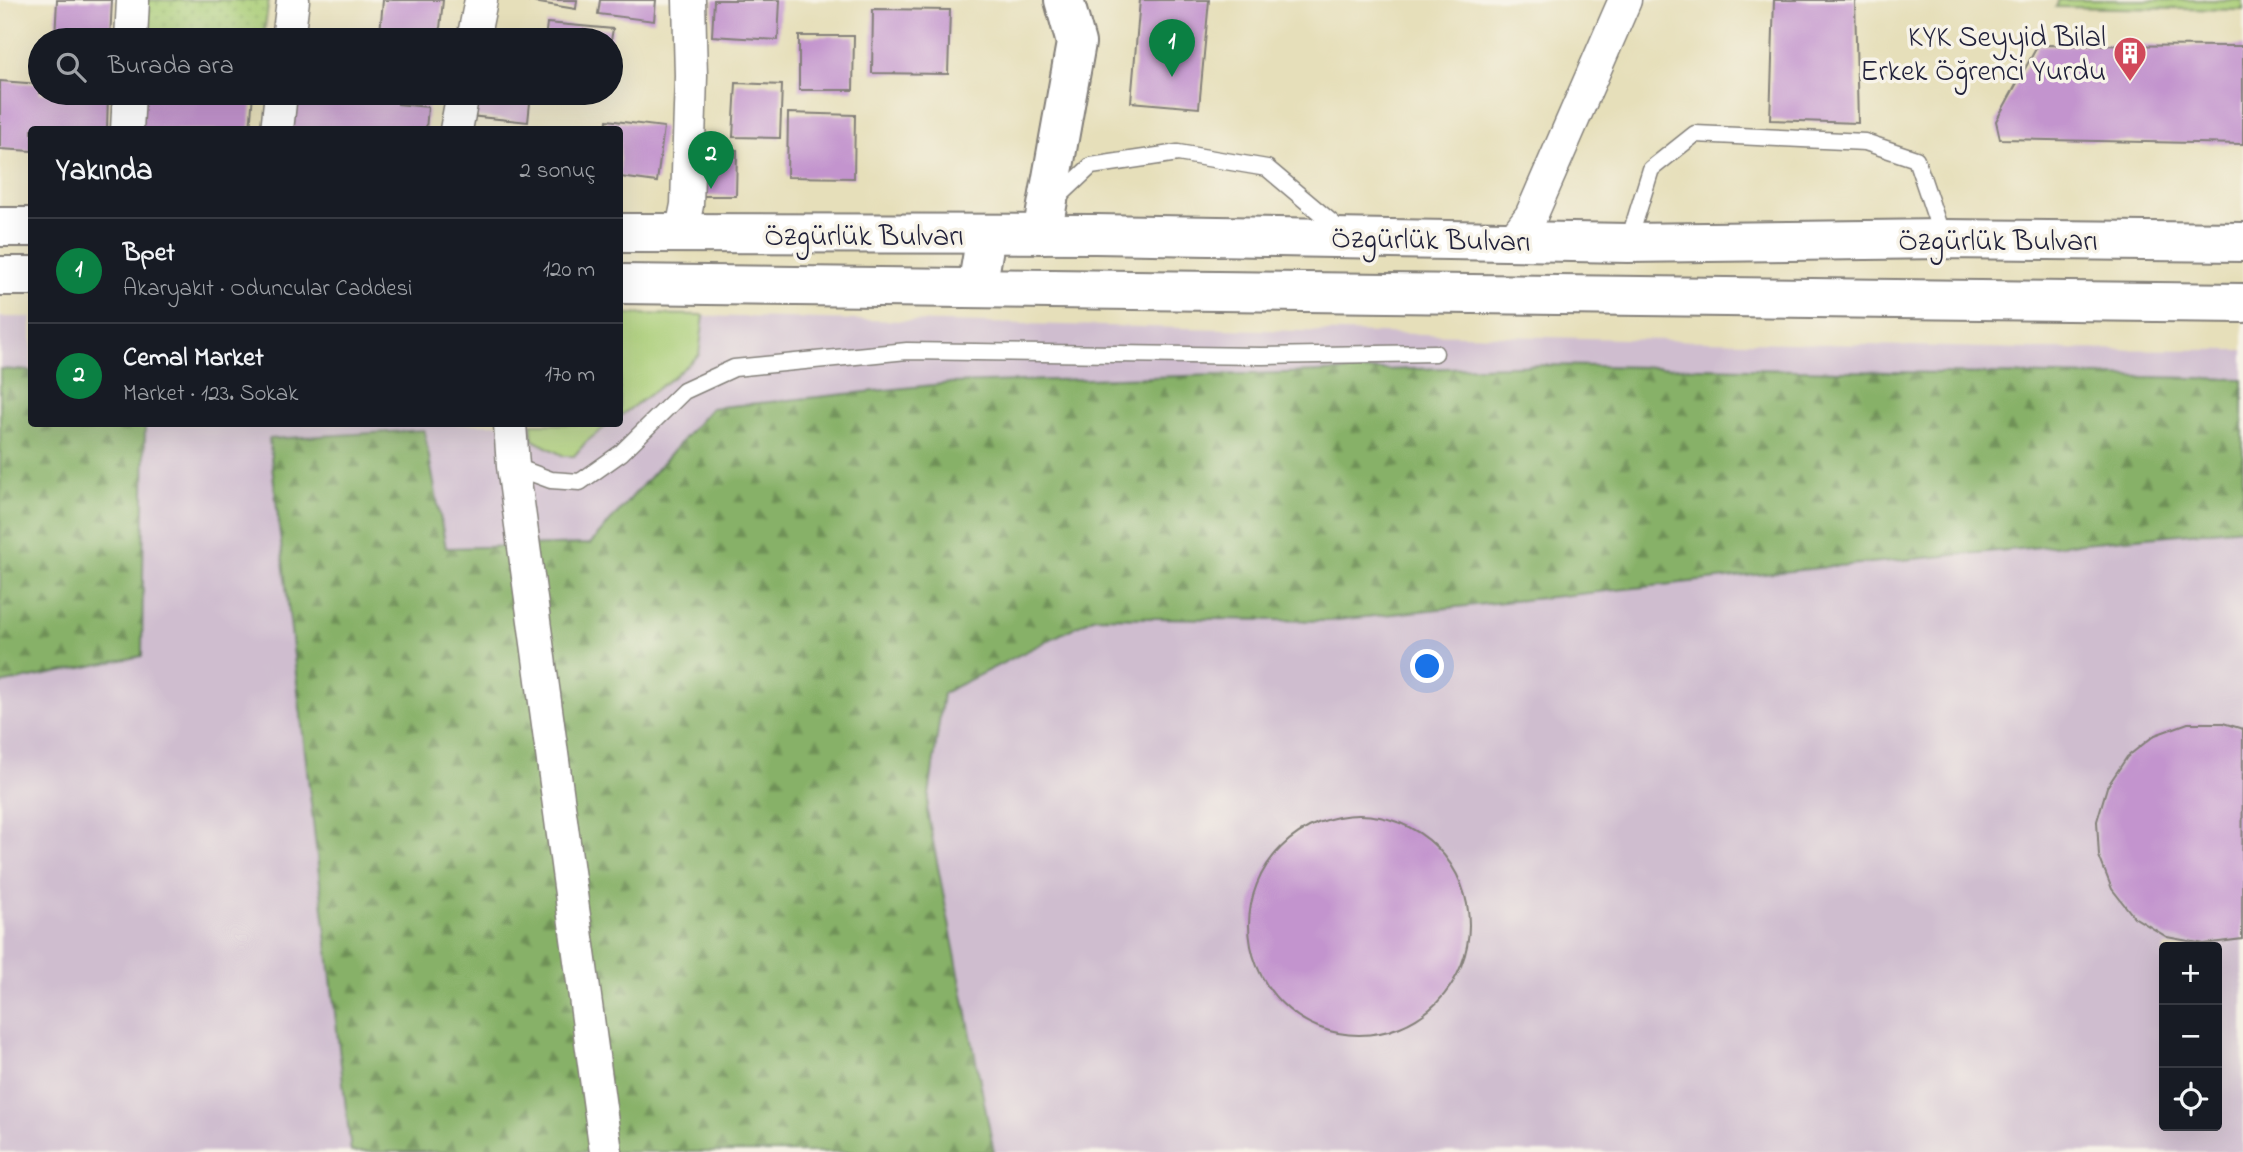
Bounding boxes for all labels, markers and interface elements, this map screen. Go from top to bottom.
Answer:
place label: KYK Seyyid Bilal Erkek Öğrenci Yurdu [1860,17,2106,95]
pin: 1 [1149,19,1195,77]
search box [28,28,623,105]
building icon: KYK Seyyid Bilal Erkek Öğrenci Yurdu [2111,34,2149,83]
icon: search [52,48,90,86]
text: Burada ara [108,48,234,86]
pin: 2 [688,131,734,189]
text: Yakında [56,150,152,194]
text: 2 sonuç [520,155,595,188]
street label: Özgürlük Bulvarı [764,216,964,260]
street label: Özgürlük Bulvarı [1331,218,1531,266]
street label: Özgürlük Bulvarı [1898,221,2098,265]
text: Bpet [123,235,175,273]
text: 1 [75,254,83,287]
text: 120 m [543,254,595,287]
text: Akaryakıt · Oduncular Caddesi [123,273,412,306]
text: Cemal Market [123,340,264,378]
text: 2 [73,359,85,392]
text: 170 m [545,359,595,392]
text: Market · 123. Sokak [123,378,298,411]
your location [1410,649,1444,683]
map controls [2159,942,2222,1131]
button: + [2159,942,2222,1005]
button: − [2159,1005,2222,1068]
button: locate [2159,1068,2222,1131]

